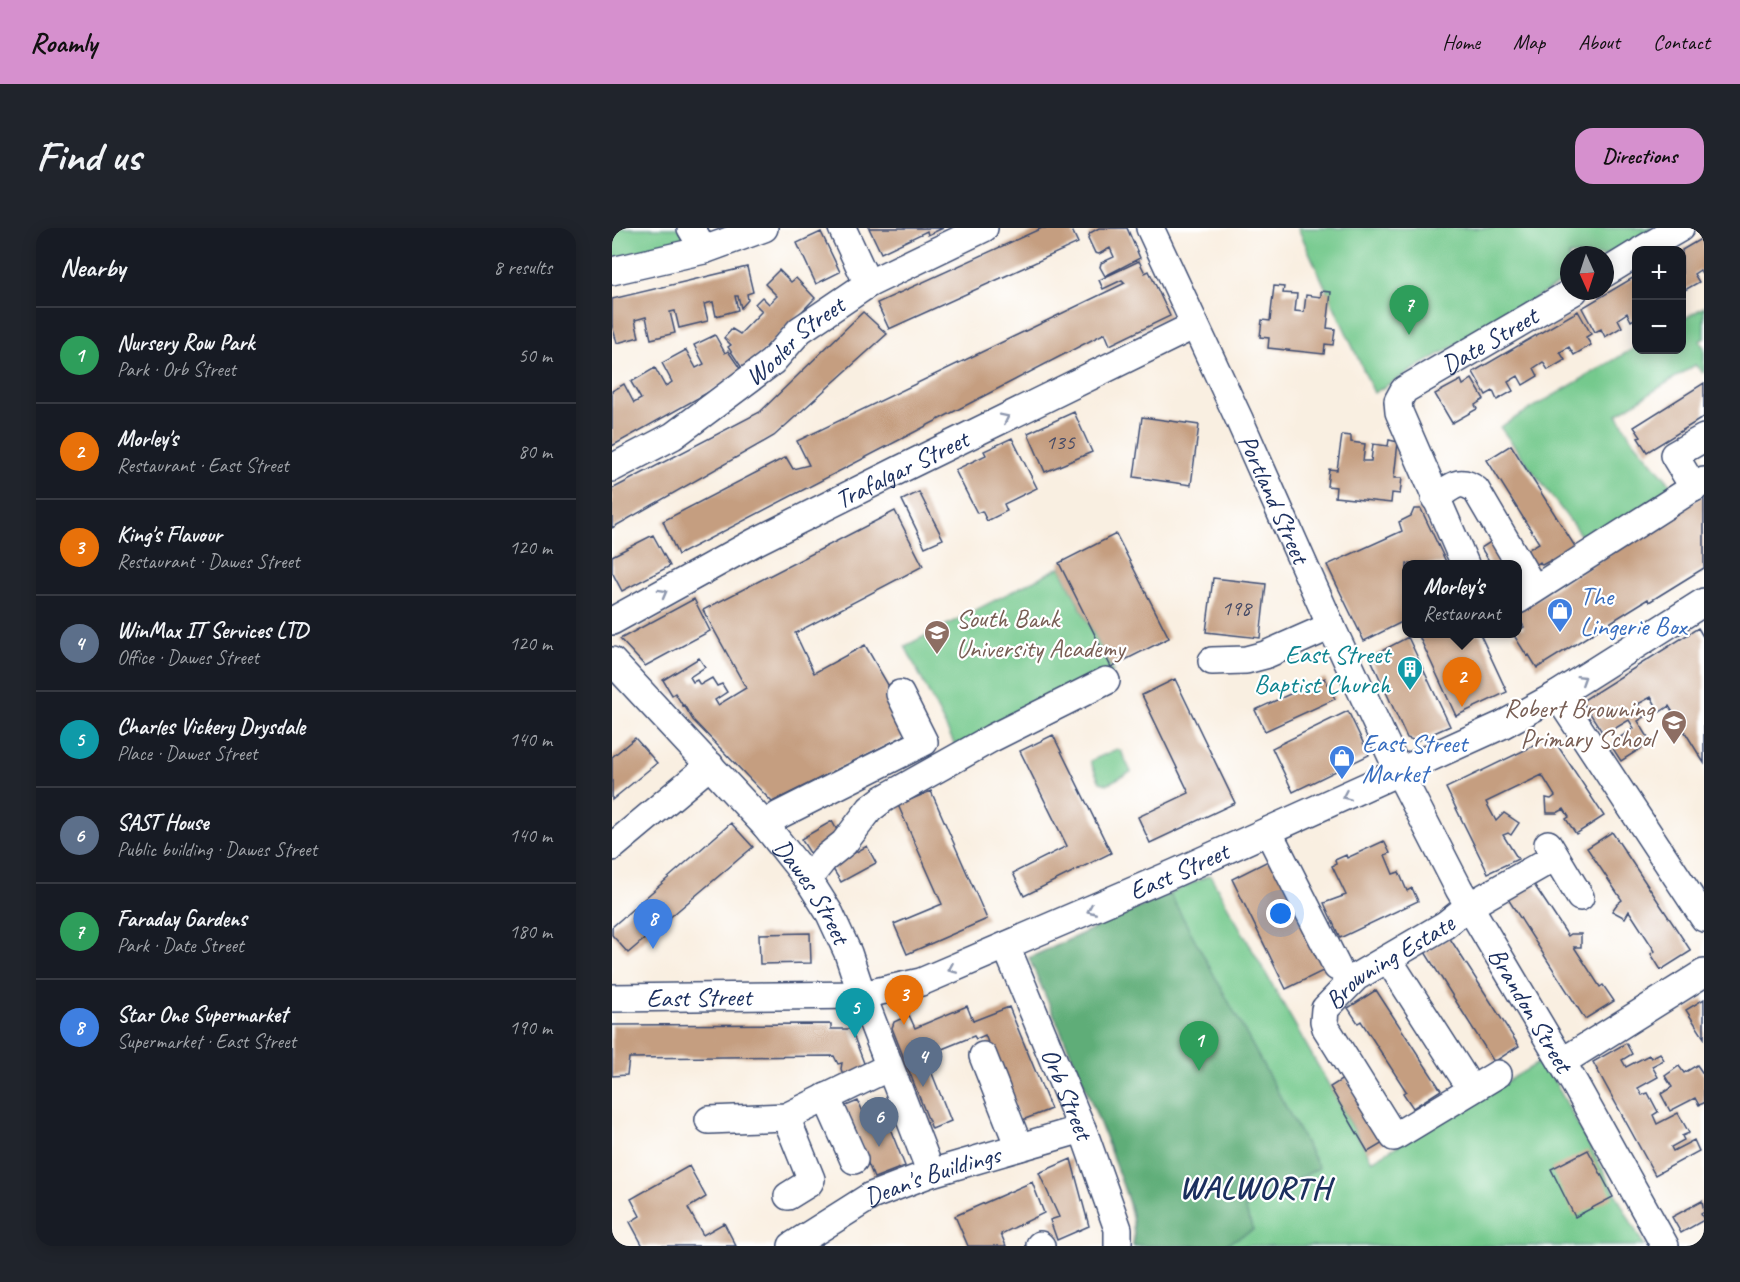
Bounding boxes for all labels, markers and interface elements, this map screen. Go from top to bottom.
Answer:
text: Roamly [30,25,97,60]
text: Home [1442,29,1480,55]
text: Map [1513,29,1545,55]
text: About [1578,29,1620,55]
text: Contact [1653,29,1710,55]
button: Directions [1575,128,1704,184]
text: Find us [36,130,141,183]
north arrow [1560,246,1614,300]
map controls [1632,246,1686,354]
button: + [1632,246,1686,300]
text: Nearby [60,251,125,284]
text: 8 results [493,255,552,280]
pin: 7 [1390,285,1428,335]
street label: Wooler Street [739,287,853,393]
street label: Date Street [1435,298,1545,381]
button: − [1632,300,1686,354]
text: Nursery Row Park [117,329,254,357]
text: 1 [75,343,84,368]
text: 50 m [518,343,552,368]
text: Park · Orb Street [117,357,236,382]
one-way arrow [999,413,1010,425]
street label: Trafalgar Street [829,421,976,516]
text: Morley's [117,425,178,453]
house number: 135 [1045,428,1076,456]
street label: Portland Street [1231,429,1318,571]
text: 2 [75,439,84,464]
text: 80 m [518,439,552,464]
text: Restaurant · East Street [117,453,289,478]
text: King's Flavour [117,521,222,549]
text: 3 [75,535,84,560]
text: 120 m [509,535,552,560]
text: Restaurant · Dawes Street [117,549,300,574]
popup [1402,560,1522,638]
text: Morley's [1423,573,1484,601]
place label: The Lingerie Box [1580,580,1688,643]
one-way arrow [657,589,667,600]
house number: 198 [1221,594,1253,622]
shop icon: The Lingerie Box [1545,596,1575,634]
text: Restaurant [1423,601,1501,626]
place label: South Bank University Academy [956,602,1127,665]
text: WinMax IT Services LTD [117,617,308,645]
school or university icon: South Bank University Academy [922,618,952,656]
text: 4 [75,631,84,656]
text: 120 m [509,631,552,656]
place label: East Street Baptist Church [1254,638,1392,701]
text: Office · Dawes Street [117,645,259,670]
building icon: East Street Baptist Church [1395,654,1425,692]
pin: 2 [1442,658,1482,707]
one-way arrow [1576,675,1586,687]
place label: Robert Browning Primary School [1504,692,1659,755]
school or university icon: Robert Browning Primary School [1659,708,1689,746]
text: Charles Vickery Drysdale [117,713,305,741]
text: 5 [75,727,84,752]
text: 140 m [509,727,552,752]
place label: East Street Market [1362,727,1469,790]
text: Place · Dawes Street [117,741,257,766]
shop icon: East Street Market [1327,743,1357,781]
one-way arrow [1341,789,1352,801]
text: SAST House [117,809,209,837]
text: 6 [75,823,84,848]
text: 140 m [509,823,552,848]
street label: Dawes Street [766,832,859,951]
street label: East Street [1124,834,1236,907]
text: Public building · Dawes Street [117,837,317,862]
your location [1266,899,1295,928]
pin: 8 [634,900,672,949]
one-way arrow [1086,902,1097,914]
text: Faraday Gardens [117,905,247,933]
street label: Browning Estate [1317,906,1462,1016]
text: 7 [75,919,84,944]
text: 180 m [509,919,552,944]
text: Park · Date Street [117,933,244,958]
street label: Brandon Street [1481,941,1582,1080]
one-way arrow [948,962,959,974]
pin: 3 [884,976,924,1025]
street label: East Street [646,980,754,1014]
pin: 5 [836,988,874,1038]
text: Star One Supermarket [117,1001,287,1029]
text: 8 [75,1015,84,1040]
text: 190 m [509,1015,552,1040]
pin: 1 [1180,1022,1218,1071]
text: Supermarket · East Street [117,1029,296,1054]
pin: 4 [904,1038,942,1087]
street label: Orb Street [1034,1043,1102,1147]
pin: 6 [860,1098,898,1147]
street label: Dean's Buildings [859,1137,1006,1214]
district label: WALWORTH [1179,1167,1335,1208]

